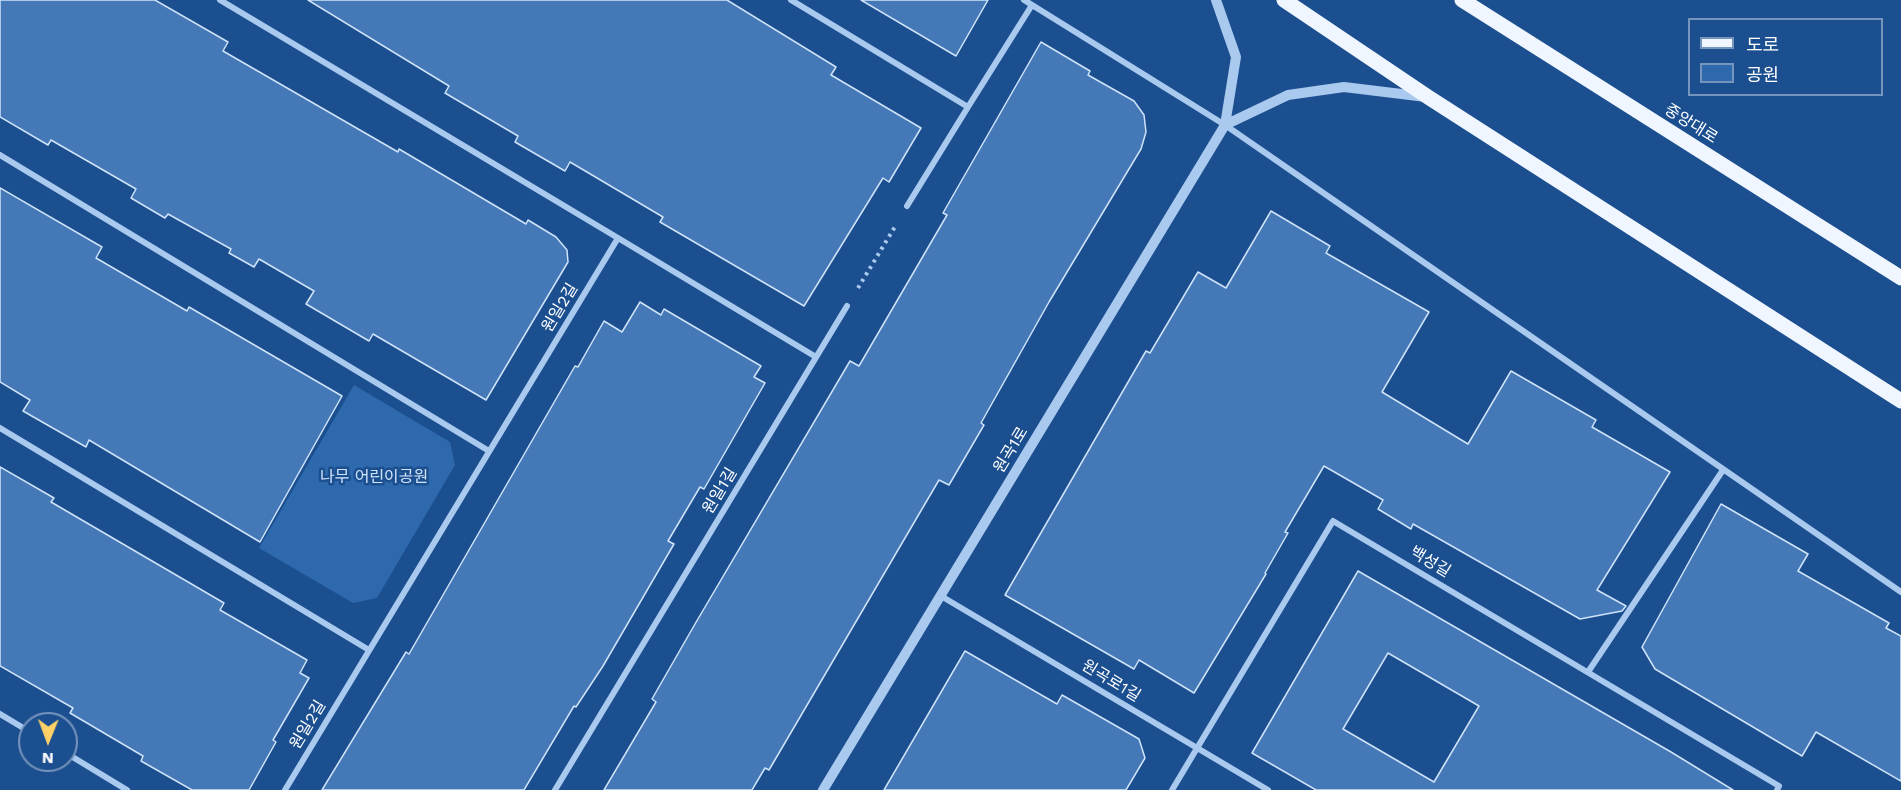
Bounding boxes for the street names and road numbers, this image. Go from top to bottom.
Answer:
street label: 중앙대로 [1661,100,1721,148]
street label: 원일2길 [538,280,582,336]
street label: 원곡1로 [990,423,1032,477]
street label: 원일1길 [699,464,741,518]
street label: 백성길 [1406,542,1454,582]
street label: 원곡로1길 [1078,656,1144,706]
street label: 원일2길 [286,697,330,753]

